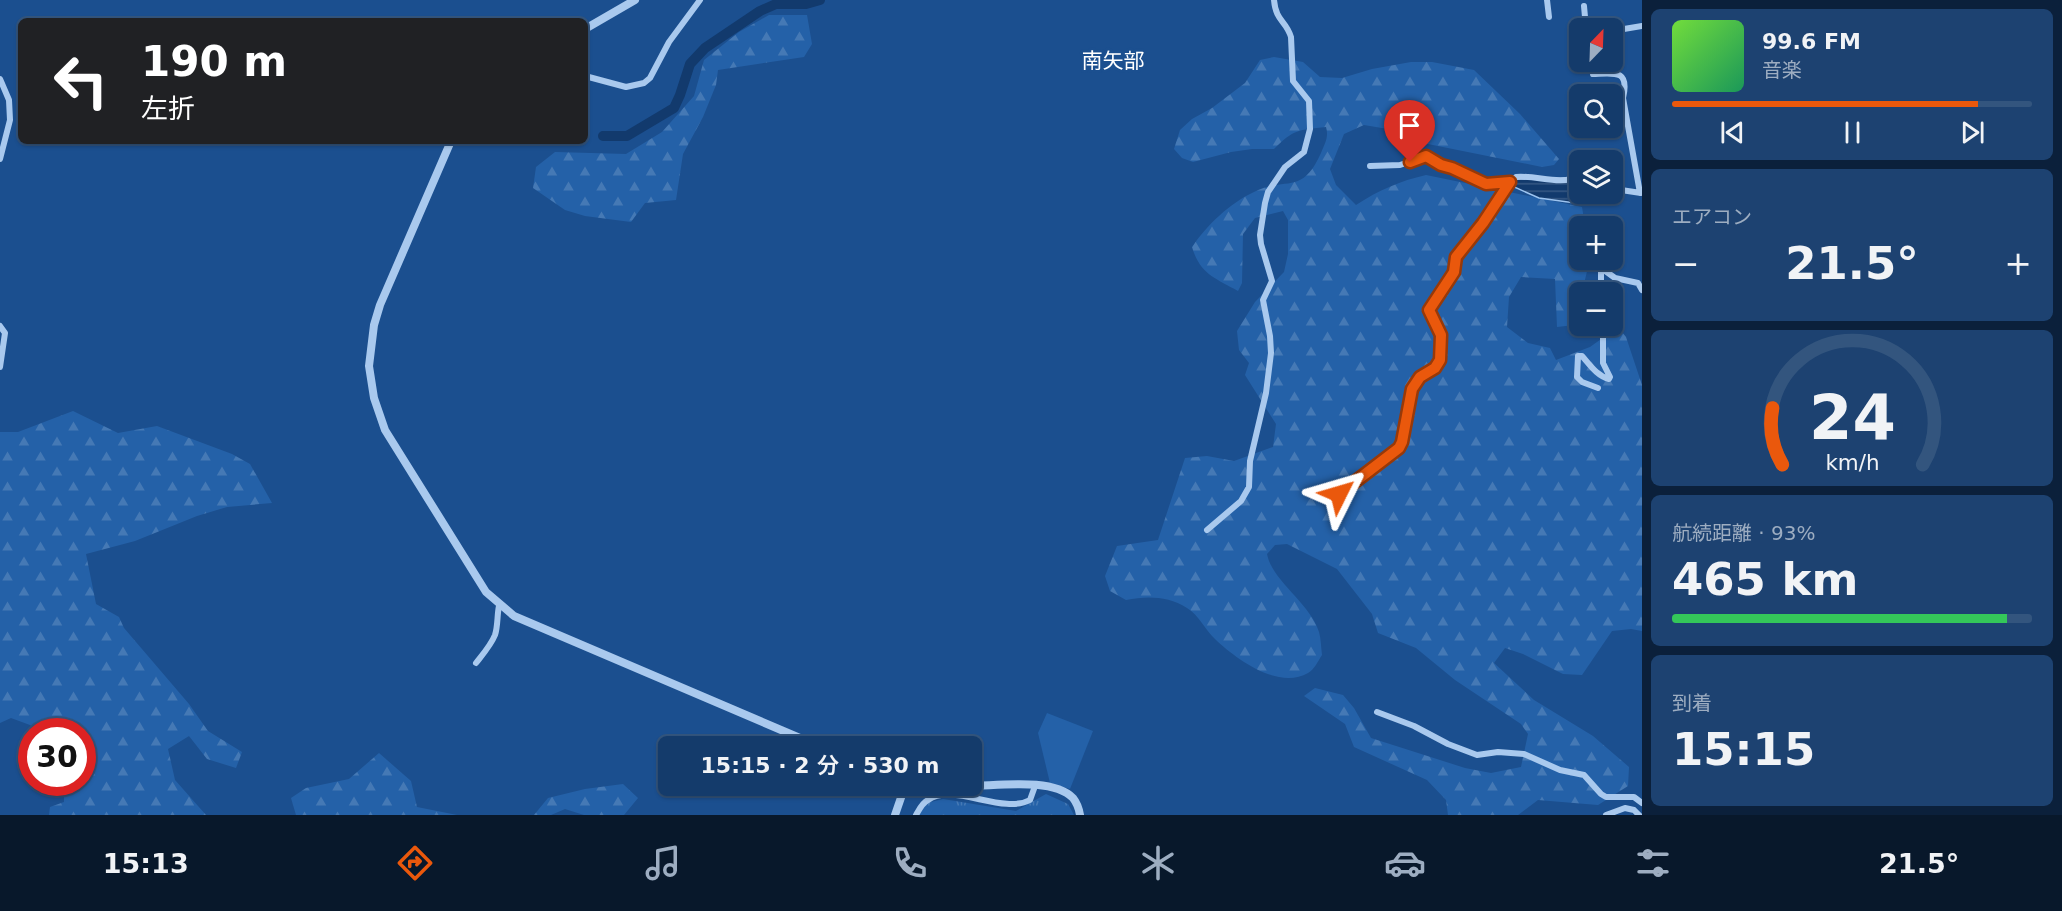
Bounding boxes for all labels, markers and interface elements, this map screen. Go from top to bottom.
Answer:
north arrow [1569,18,1623,72]
map controls [1569,18,1623,336]
text: 99.6 FM [1762,29,1861,54]
text: 190 m [141,37,287,86]
icon: left [42,42,120,120]
district label: 南矢部 [1082,49,1145,73]
text: 音楽 [1762,58,1802,82]
button: search [1569,84,1623,138]
text: 左折 [141,93,195,124]
pin [1384,100,1435,162]
icon: arrive [1393,109,1426,142]
icon: previous [1716,116,1749,149]
icon: pause [1836,116,1869,149]
icon: next [1956,116,1989,149]
button: layers [1569,150,1623,204]
text: エアコン [1672,205,1752,229]
button: + [1569,216,1623,270]
text: 21.5° [1785,237,1919,290]
text: − [1672,244,1700,283]
text: + [2004,244,2032,283]
button: − [1569,282,1623,336]
text: 24 [1809,381,1895,454]
text: km/h [1825,450,1879,475]
position arrow [1307,462,1371,526]
text: 航続距離 · 93% [1672,521,1816,545]
text: 465 km [1672,553,1858,606]
text: 到着 [1672,691,1712,715]
speed limit sign: 30 [18,718,96,796]
text: 15:15 [1672,723,1815,776]
text: 15:15 · 2 分 · 530 m [701,753,939,778]
icon: directions [394,842,436,884]
icon: music [642,842,684,884]
icon: phone [889,842,931,884]
icon: climate [1137,842,1179,884]
icon: car [1384,842,1426,884]
icon: filters [1632,842,1674,884]
text: 15:13 [103,848,189,879]
text: 21.5° [1879,848,1959,879]

